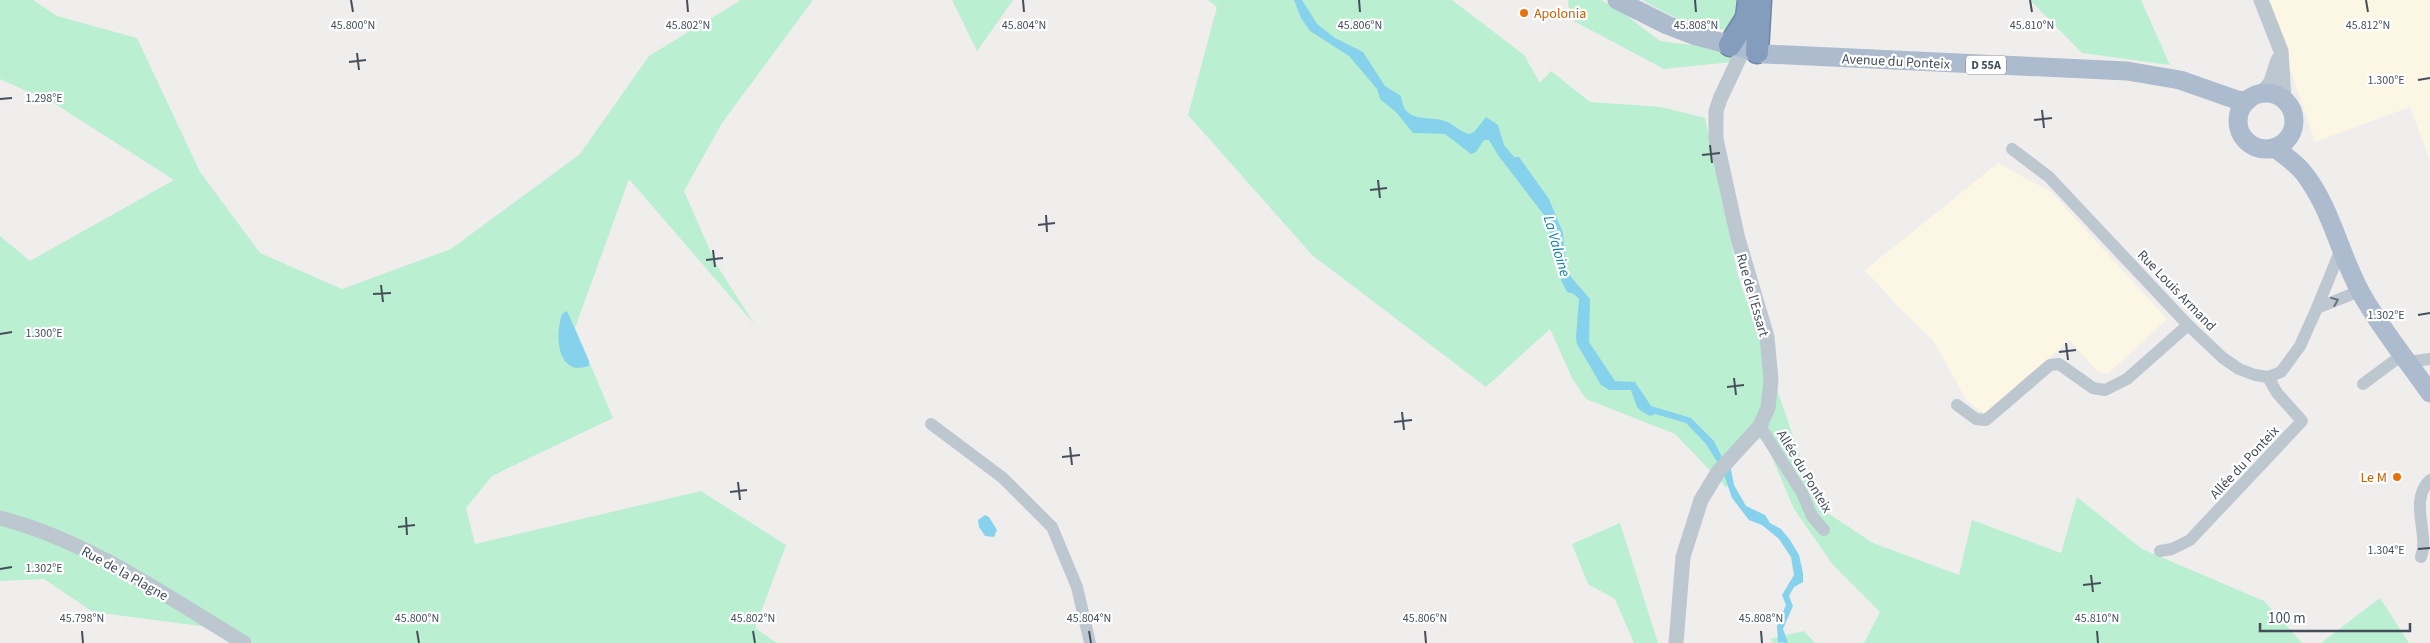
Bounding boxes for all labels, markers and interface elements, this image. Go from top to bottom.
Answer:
place label: Apolonia [1534,4,1586,24]
marker: Apolonia [1518,7,1530,19]
text: 45.800°N [331,17,375,34]
text: 45.802°N [666,17,710,34]
text: 45.804°N [1002,17,1046,34]
text: 45.806°N [1338,17,1382,34]
text: 45.808°N [1674,17,1718,34]
text: 45.810°N [2010,17,2054,34]
text: 45.812°N [2346,17,2390,34]
street label: Avenue du Ponteix [1841,49,1951,75]
road number: D 55A [1966,56,2006,74]
text: 1.300°E [2367,72,2405,89]
text: 1.298°E [25,90,63,107]
water label: La Valoine [1538,213,1575,279]
street label: Rue Louis Armand [2132,246,2220,336]
street label: Rue de l'Essart [1731,251,1774,339]
one-way arrow [2330,297,2339,307]
text: 1.302°E [2367,307,2405,324]
text: 1.300°E [25,325,63,342]
street label: Allée du Ponteix [2205,421,2284,504]
street label: Allée du Ponteix [1771,426,1837,517]
place label: Le M [2360,468,2387,488]
marker: Le M [2391,471,2403,483]
street label: Rue de la Plagne [77,542,172,606]
text: 1.304°E [2367,542,2405,559]
text: 1.302°E [25,560,63,577]
scale bar [2260,600,2410,632]
text: 100 m [2268,608,2306,629]
text: 45.798°N [60,610,104,627]
text: 45.800°N [395,610,439,627]
text: 45.802°N [731,610,775,627]
text: 45.804°N [1067,610,1111,627]
text: 45.806°N [1403,610,1447,627]
text: 45.808°N [1739,610,1783,627]
text: 45.810°N [2075,610,2119,627]

